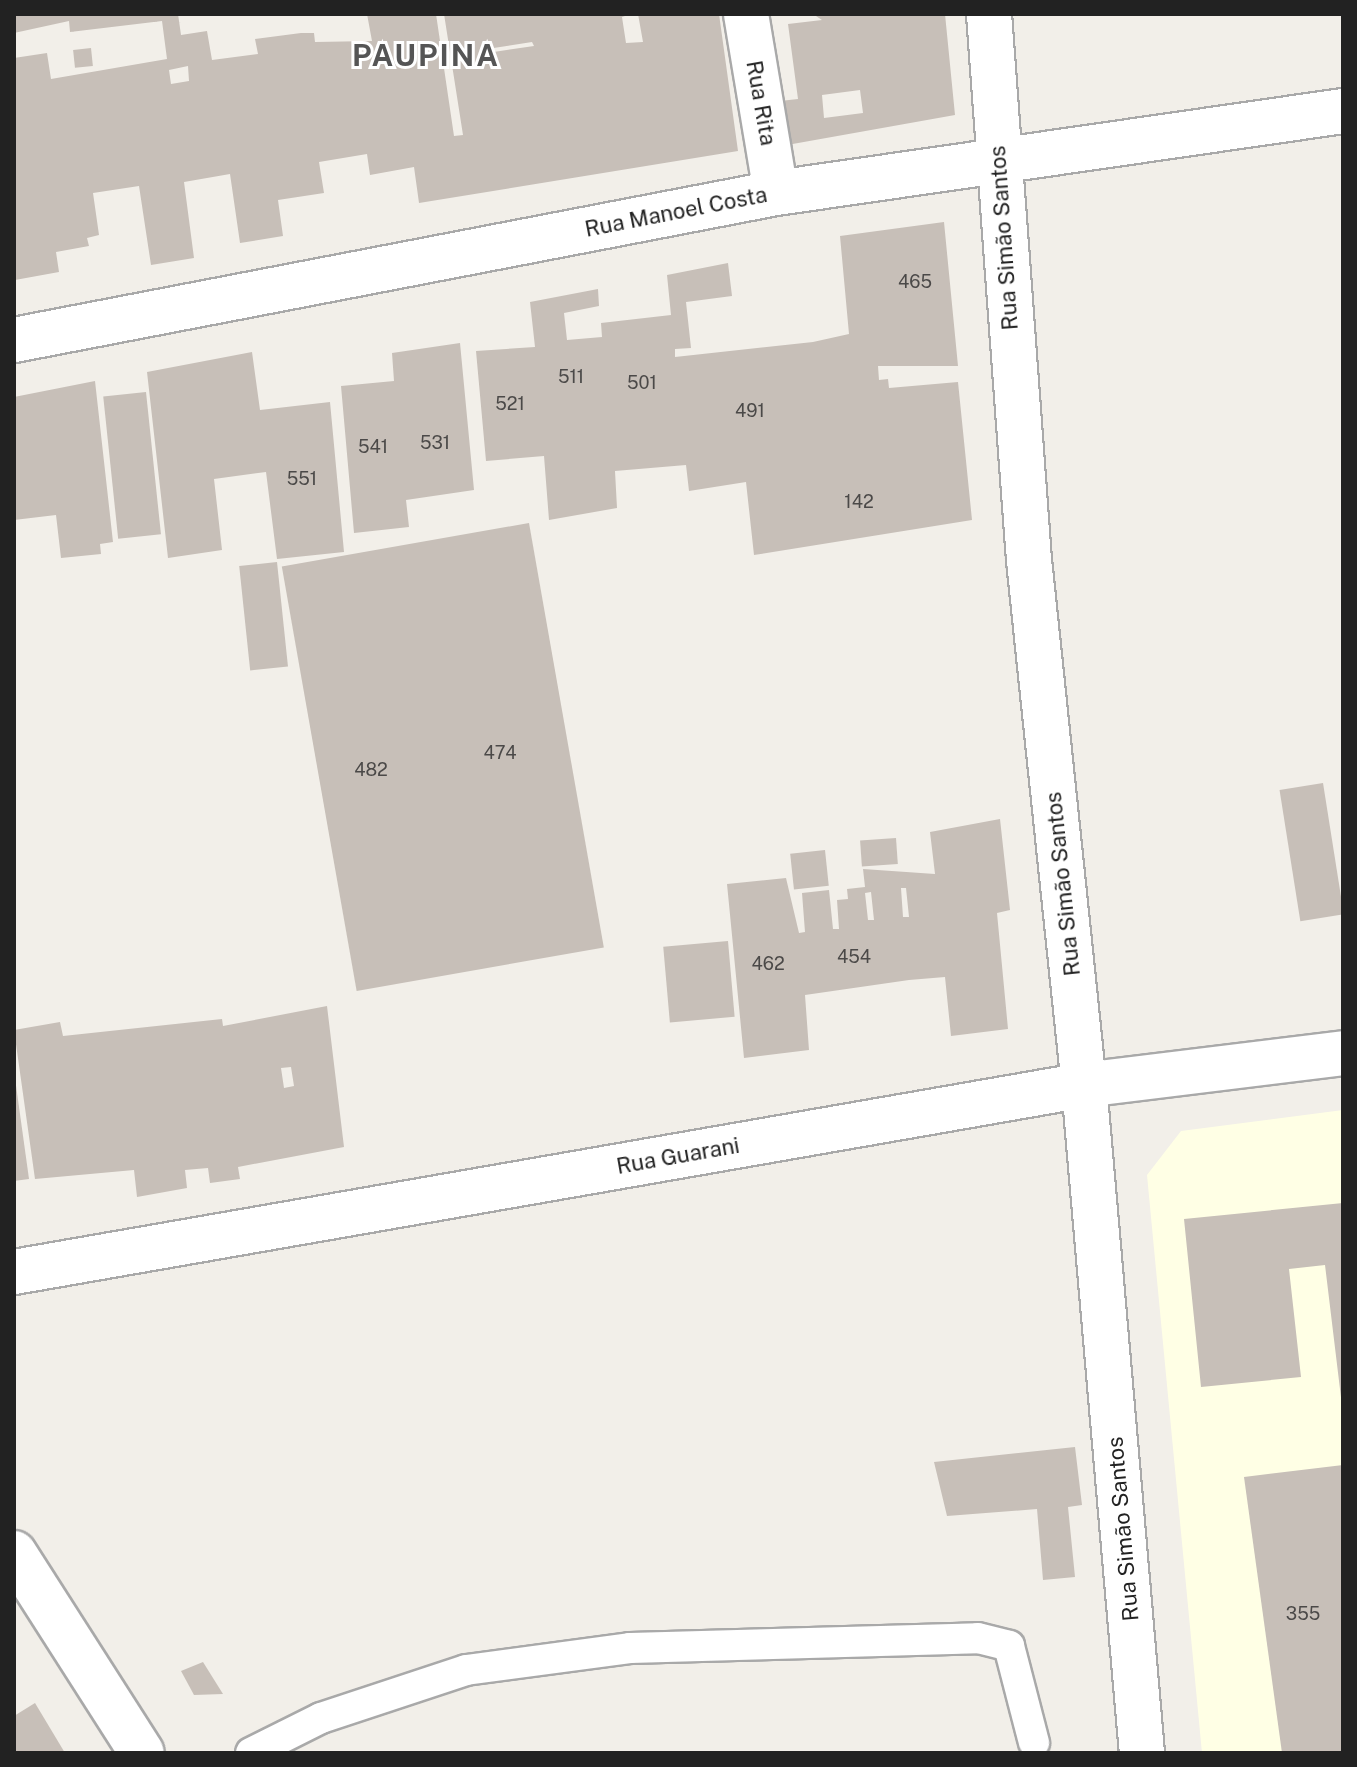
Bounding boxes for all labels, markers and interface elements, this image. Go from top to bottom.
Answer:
district label: PAUPINA [352,37,500,73]
street label: Rua Rita [741,58,781,148]
street label: Rua Simão Santos [984,145,1024,331]
street label: Rua Manoel Costa [583,181,769,243]
house number: 465 [898,271,932,293]
house number: 511 [558,366,584,388]
house number: 501 [627,372,657,394]
house number: 521 [495,393,525,415]
house number: 491 [735,400,765,422]
house number: 531 [420,432,450,454]
house number: 541 [358,436,388,458]
house number: 551 [287,468,317,490]
house number: 142 [844,491,874,513]
house number: 474 [484,742,516,764]
house number: 482 [354,759,388,781]
street label: Rua Simão Santos [1040,791,1086,977]
house number: 454 [837,946,871,968]
house number: 462 [751,953,785,975]
street label: Rua Guarani [614,1132,742,1180]
street label: Rua Simão Santos [1102,1436,1144,1622]
house number: 355 [1286,1603,1320,1625]

